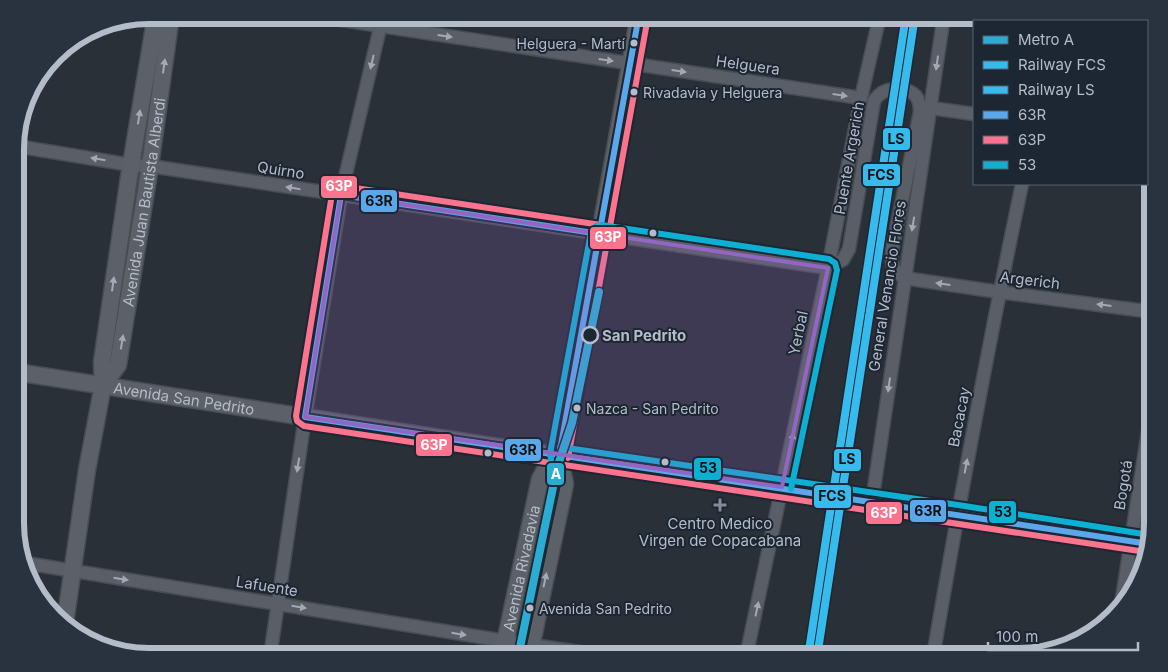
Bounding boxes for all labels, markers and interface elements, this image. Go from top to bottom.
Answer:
legend [973,20,1148,185]
text: Metro A [1018,30,1074,49]
one-way arrow [437,32,453,40]
place label: Helguera - Martí [517,35,626,52]
marker: Helguera - Martí [629,38,639,48]
street label: Helguera [715,51,781,79]
one-way arrow [368,55,376,70]
text: Railway FCS [1018,55,1106,74]
one-way arrow [598,56,614,64]
one-way arrow [933,56,941,72]
one-way arrow [160,58,168,74]
one-way arrow [671,67,687,75]
text: Railway LS [1018,80,1095,99]
place label: Rivadavia y Helguera [643,84,782,101]
marker: Rivadavia y Helguera [629,87,639,97]
one-way arrow [832,91,848,99]
street label: Avenida Juan Bautista Alberdi [118,96,169,308]
street label: Puente Argerich [830,100,868,216]
text: 63R [1018,105,1047,124]
one-way arrow [136,108,144,124]
line badge: LS [882,127,911,151]
text: LS [887,130,905,147]
text: 63P [1018,130,1046,149]
one-way arrow [89,155,105,163]
text: 53 [1018,155,1036,174]
street label: Quirno [256,157,306,183]
line badge: FCS [862,163,901,187]
text: FCS [867,166,895,183]
line badge: 63P [320,175,358,199]
text: 63P [325,177,353,194]
one-way arrow [285,184,301,192]
line badge: 63R [360,189,398,213]
text: 63R [365,192,393,209]
street label: General Venancio Flores [864,199,910,373]
one-way arrow [908,216,916,232]
line badge: 63P [589,226,627,250]
text: 63P [594,228,622,245]
unlabelled marker [648,228,658,238]
street label: Argerich [999,267,1061,293]
one-way arrow [110,276,118,292]
one-way arrow [935,280,951,288]
one-way arrow [1096,301,1112,309]
street label: Yerbal [784,309,812,357]
marker: San Pedrito [581,326,599,344]
place label: San Pedrito [602,326,686,345]
one-way arrow [118,333,126,349]
one-way arrow [885,377,893,393]
street label: Avenida San Pedrito [112,378,256,418]
street label: Bacacay [944,385,974,449]
place label: Nazca - San Pedrito [586,400,719,417]
marker: Nazca - San Pedrito [572,403,582,413]
one-way arrow [788,432,796,447]
line badge: 63P [415,433,453,457]
text: 63P [420,436,448,453]
line badge: 63R [504,438,542,462]
text: 63R [509,441,537,458]
unlabelled marker [483,448,493,458]
line badge: LS [833,448,862,472]
text: LS [838,450,856,467]
unlabelled marker [660,457,670,467]
line badge: 53 [693,457,722,481]
one-way arrow [963,457,971,473]
one-way arrow [294,458,302,474]
text: 53 [699,459,717,476]
street label: Bogotá [1110,459,1136,511]
line badge: A [546,462,565,486]
text: A [551,465,562,482]
line badge: FCS [813,484,852,509]
text: FCS [818,487,846,504]
marker: Centro Medico Virgen de Copacabana [713,498,727,512]
line badge: 63R [909,499,947,523]
line badge: 53 [988,500,1017,524]
line badge: 63P [865,501,903,525]
text: 63R [914,502,942,519]
street label: Avenida Rivadavia [498,503,544,633]
text: 53 [994,503,1012,520]
text: 63P [870,504,898,521]
place label: Centro Medico Virgen de Copacabana [639,514,801,550]
street label: Lafuente [235,572,299,600]
one-way arrow [542,572,550,588]
one-way arrow [113,575,129,583]
place label: Avenida San Pedrito [539,600,672,617]
one-way arrow [753,601,761,617]
marker: Avenida San Pedrito [525,603,535,613]
one-way arrow [291,604,307,612]
scale bar [988,620,1138,652]
text: 100 m [996,627,1038,646]
one-way arrow [452,630,468,638]

